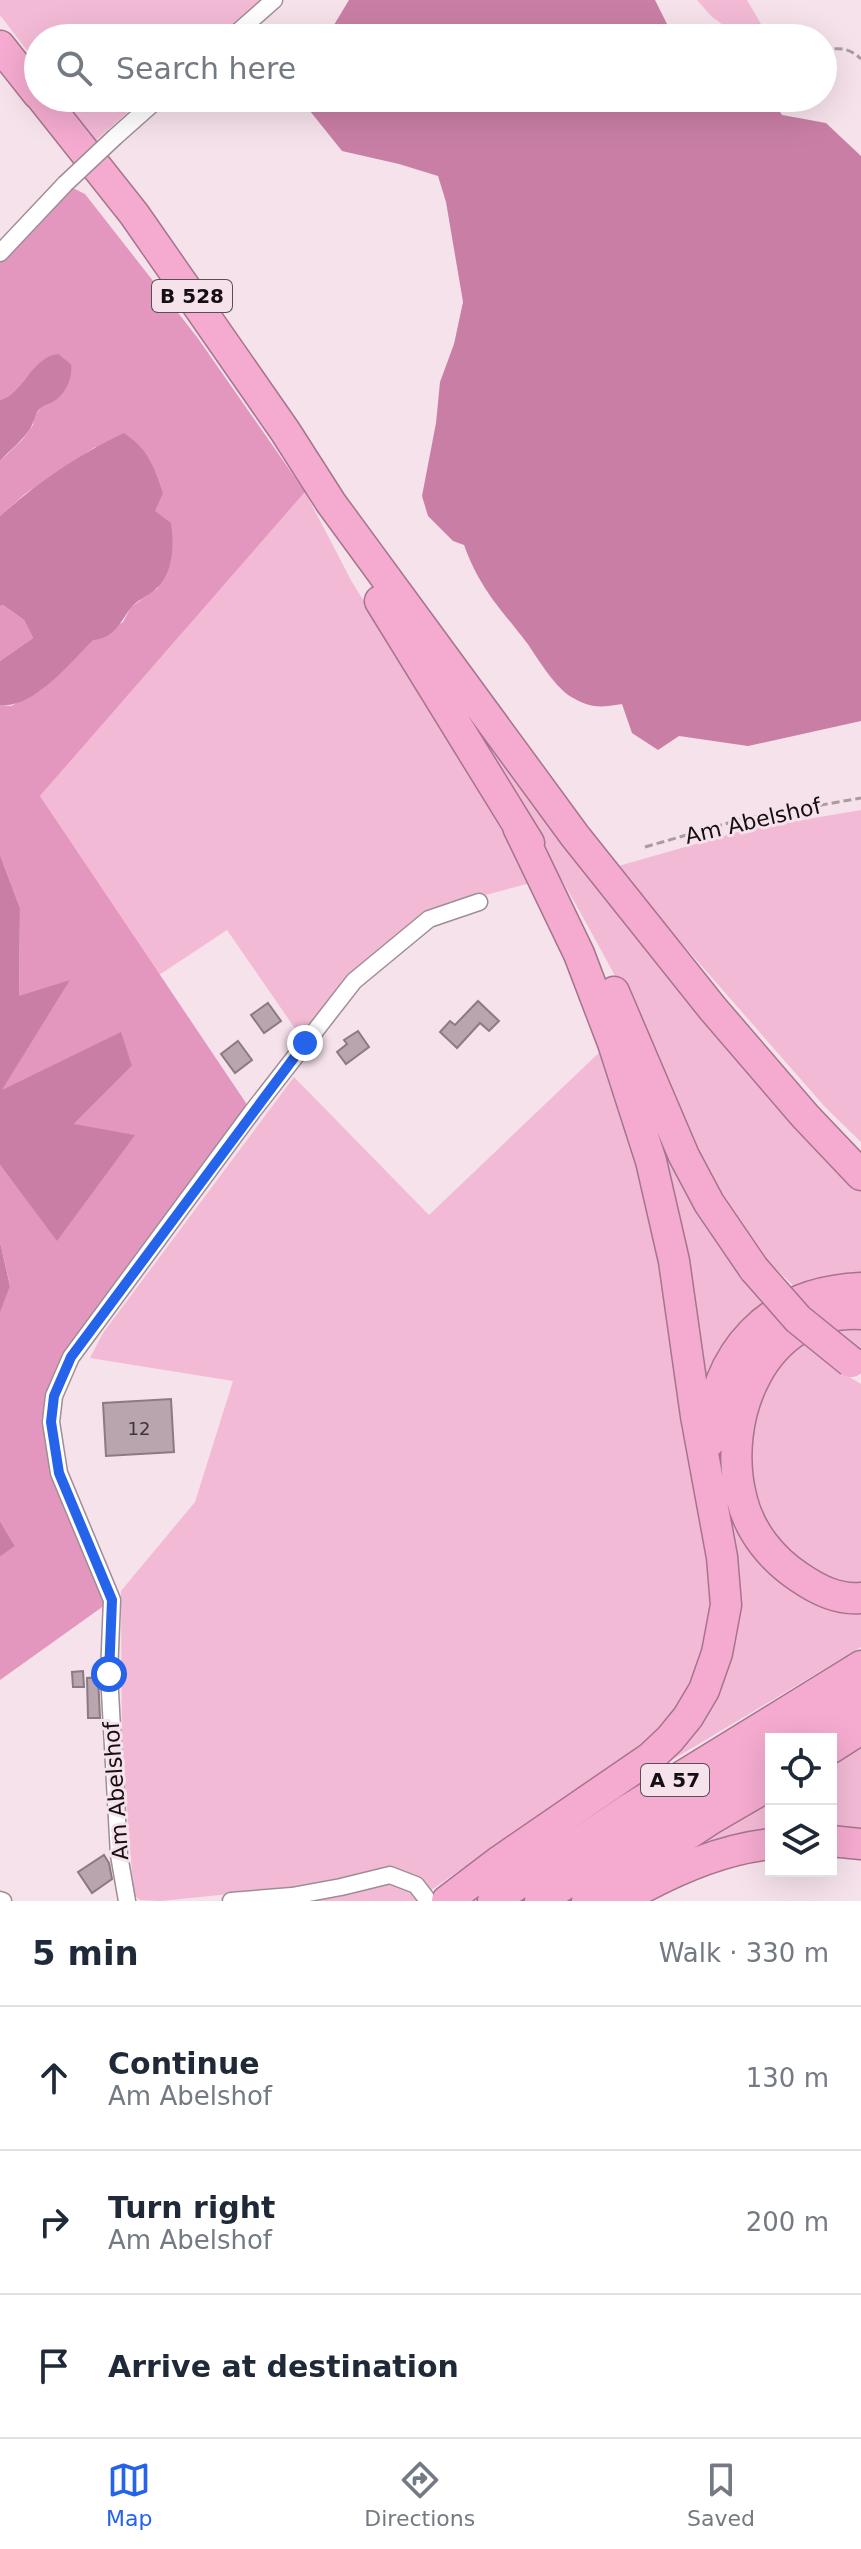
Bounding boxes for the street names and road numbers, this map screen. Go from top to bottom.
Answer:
road number: B 528 [152,280,232,312]
street label: Am Abelshof [683,793,825,849]
street label: Am Abelshof [99,1720,133,1861]
road number: A 57 [641,1764,709,1796]

